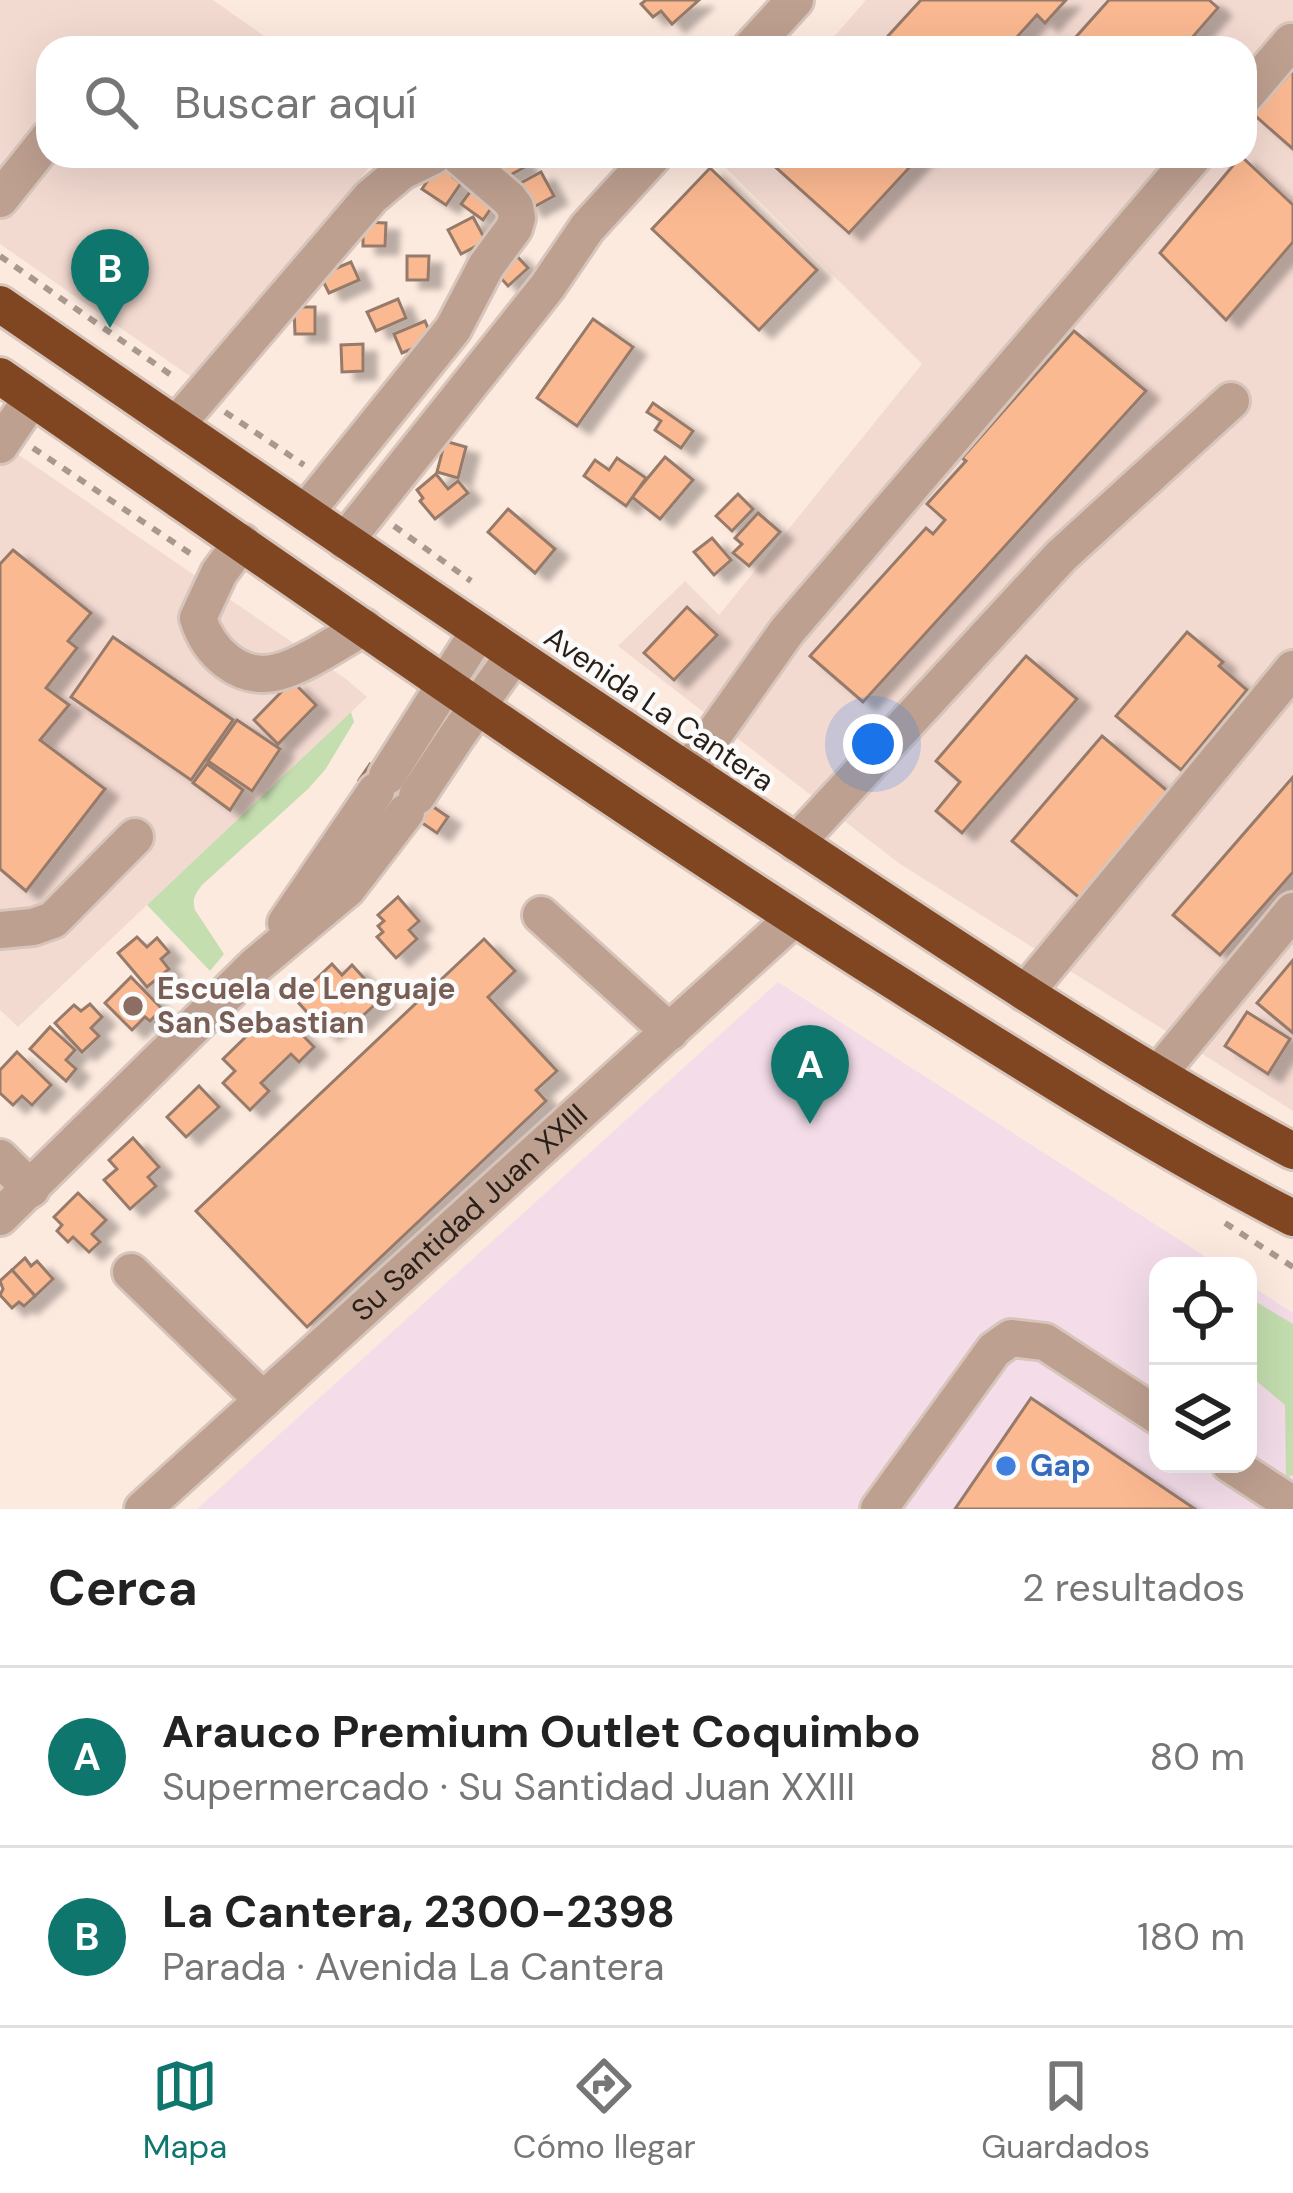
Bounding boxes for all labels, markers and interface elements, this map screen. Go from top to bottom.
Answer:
search box [36,36,1257,168]
icon: search [78,69,144,135]
text: Buscar aquí [174,73,417,132]
pin: B [71,229,149,328]
street label: Avenida La Cantera [537,617,782,800]
your location [843,714,903,774]
place label: Escuela de Lenguaje San Sebastian [157,969,455,1042]
marker: Escuela de Lenguaje San Sebastian [120,993,146,1019]
pin: A [771,1025,849,1124]
street label: Su Santidad Juan XXIII [343,1095,595,1329]
map controls [1149,1257,1257,1473]
button: locate [1149,1257,1257,1365]
button: layers [1149,1365,1257,1473]
place label: Gap [1030,1446,1091,1485]
marker: Gap [993,1453,1019,1479]
text: Cerca [48,1554,198,1621]
text: 2 resultados [1022,1562,1245,1613]
text: Arauco Premium Outlet Coquimbo [162,1702,921,1761]
text: A [73,1731,101,1782]
text: 80 m [1149,1731,1245,1782]
text: Supermercado · Su Santidad Juan XXIII [162,1761,855,1812]
text: La Cantera, 2300-2398 [162,1882,675,1941]
text: B [75,1911,99,1962]
text: 180 m [1137,1911,1245,1962]
text: Parada · Avenida La Cantera [162,1941,664,1992]
tab: Mapa [143,2053,227,2168]
tab: Cómo llegar [513,2053,696,2168]
tab: Guardados [981,2053,1150,2168]

